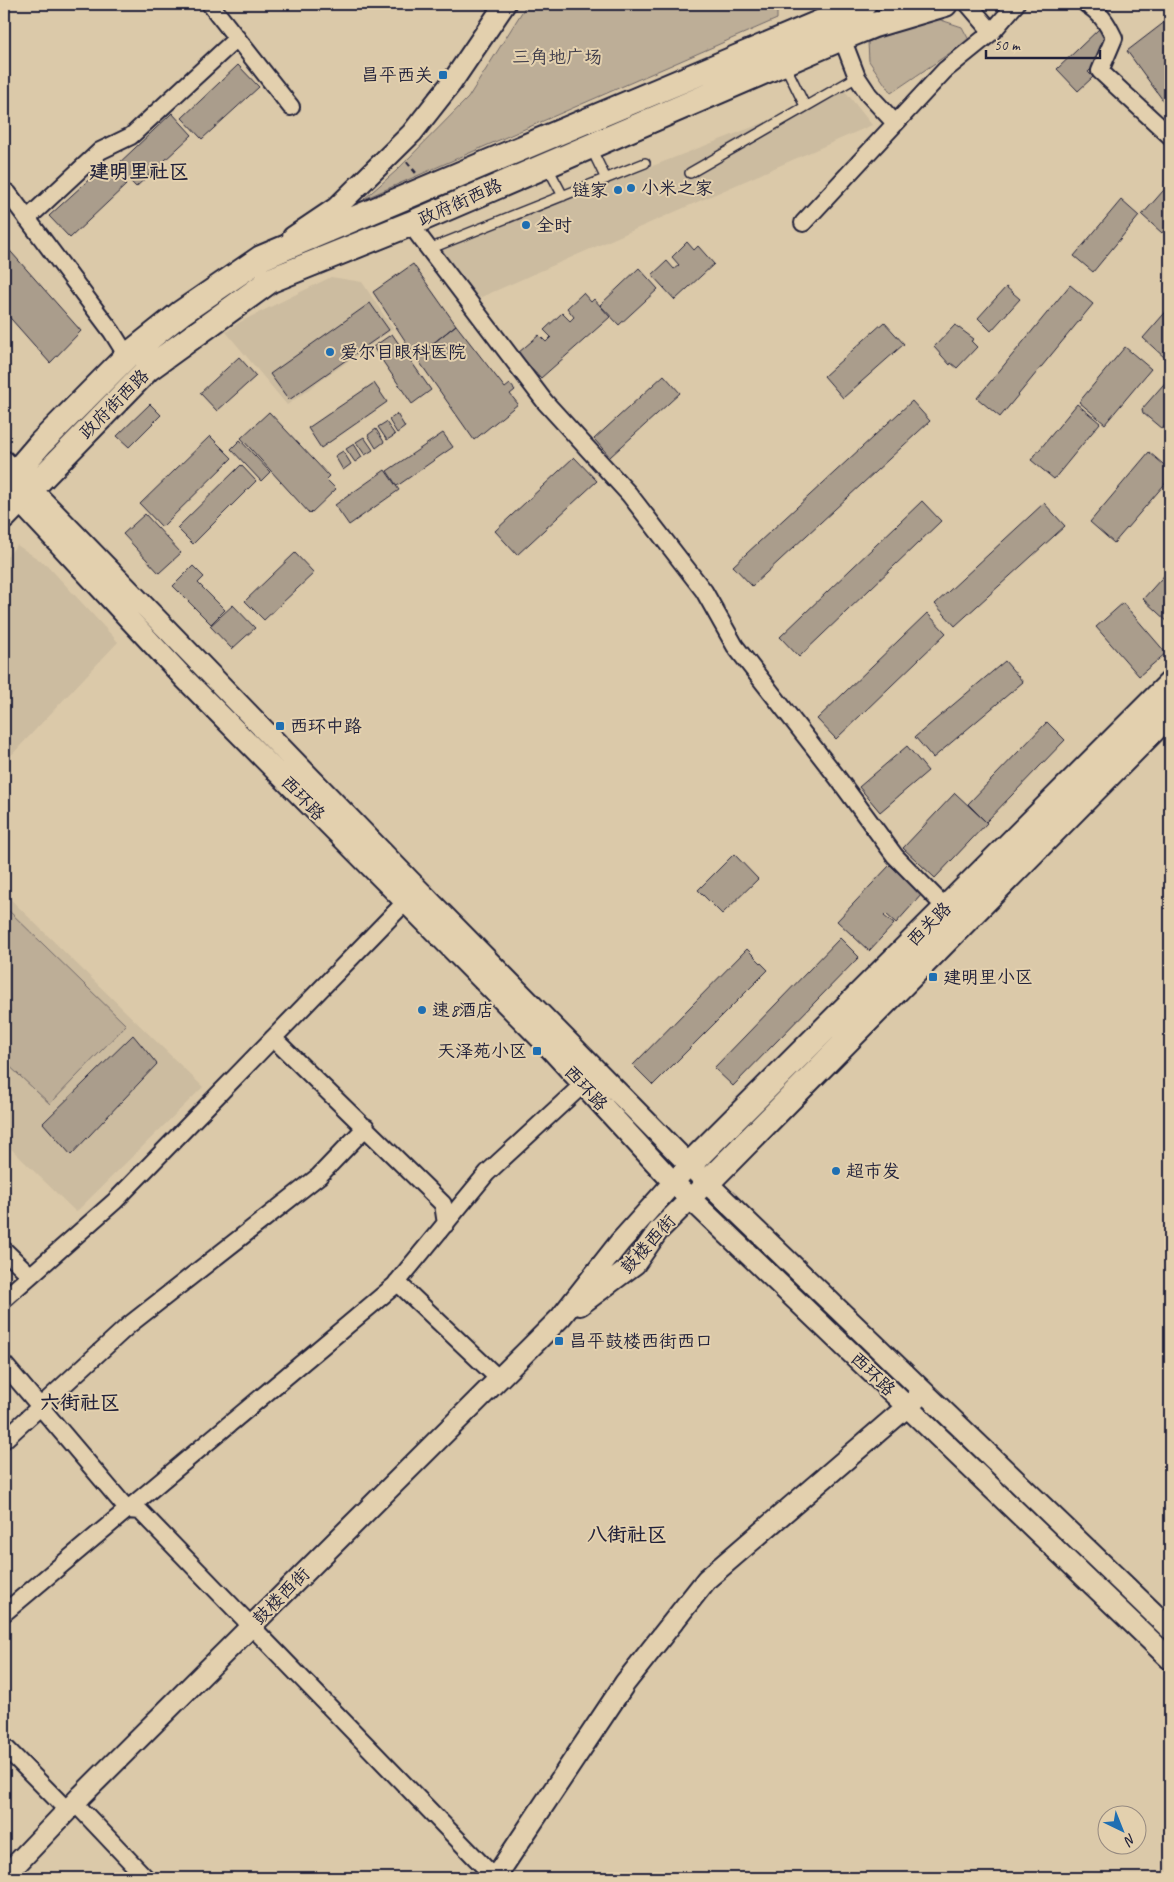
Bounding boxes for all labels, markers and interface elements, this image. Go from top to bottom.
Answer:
scale bar [986,28,1100,60]
text: 50 m [994,36,1021,55]
park label: 三角地广场 [512,46,602,68]
place label: 昌平西关 [361,64,433,86]
marker: 昌平西关 [437,69,449,81]
district label: 建明里社区 [89,159,189,184]
street label: 政府街西路 [414,174,506,230]
place label: 小米之家 [641,177,713,199]
place label: 链家 [572,179,608,201]
marker: 小米之家 [625,182,637,194]
marker: 链家 [612,184,624,196]
place label: 全时 [536,214,572,236]
marker: 全时 [520,219,532,231]
place label: 爱尔目眼科医院 [340,341,466,363]
marker: 爱尔目眼科医院 [324,346,336,358]
street label: 政府街西路 [74,364,154,444]
place label: 西环中路 [290,715,362,737]
marker: 西环中路 [274,720,286,732]
street label: 西环路 [276,771,330,825]
street label: 西关路 [902,897,956,951]
place label: 建明里小区 [943,966,1033,988]
marker: 建明里小区 [927,971,939,983]
place label: 速8酒店 [432,999,494,1021]
marker: 速8酒店 [416,1004,428,1016]
place label: 天泽苑小区 [437,1040,527,1062]
marker: 天泽苑小区 [531,1045,543,1057]
street label: 西环路 [560,1061,612,1115]
place label: 超市发 [846,1160,900,1182]
marker: 超市发 [830,1165,842,1177]
street label: 鼓楼西街 [616,1210,680,1278]
place label: 昌平鼓楼西街西口 [569,1330,713,1352]
marker: 昌平鼓楼西街西口 [553,1335,565,1347]
street label: 西环路 [846,1347,900,1401]
district label: 六街社区 [40,1390,120,1415]
district label: 八街社区 [587,1522,667,1547]
street label: 鼓楼西街 [248,1563,314,1629]
north arrow [1096,1804,1146,1854]
text: N [1120,1830,1139,1850]

